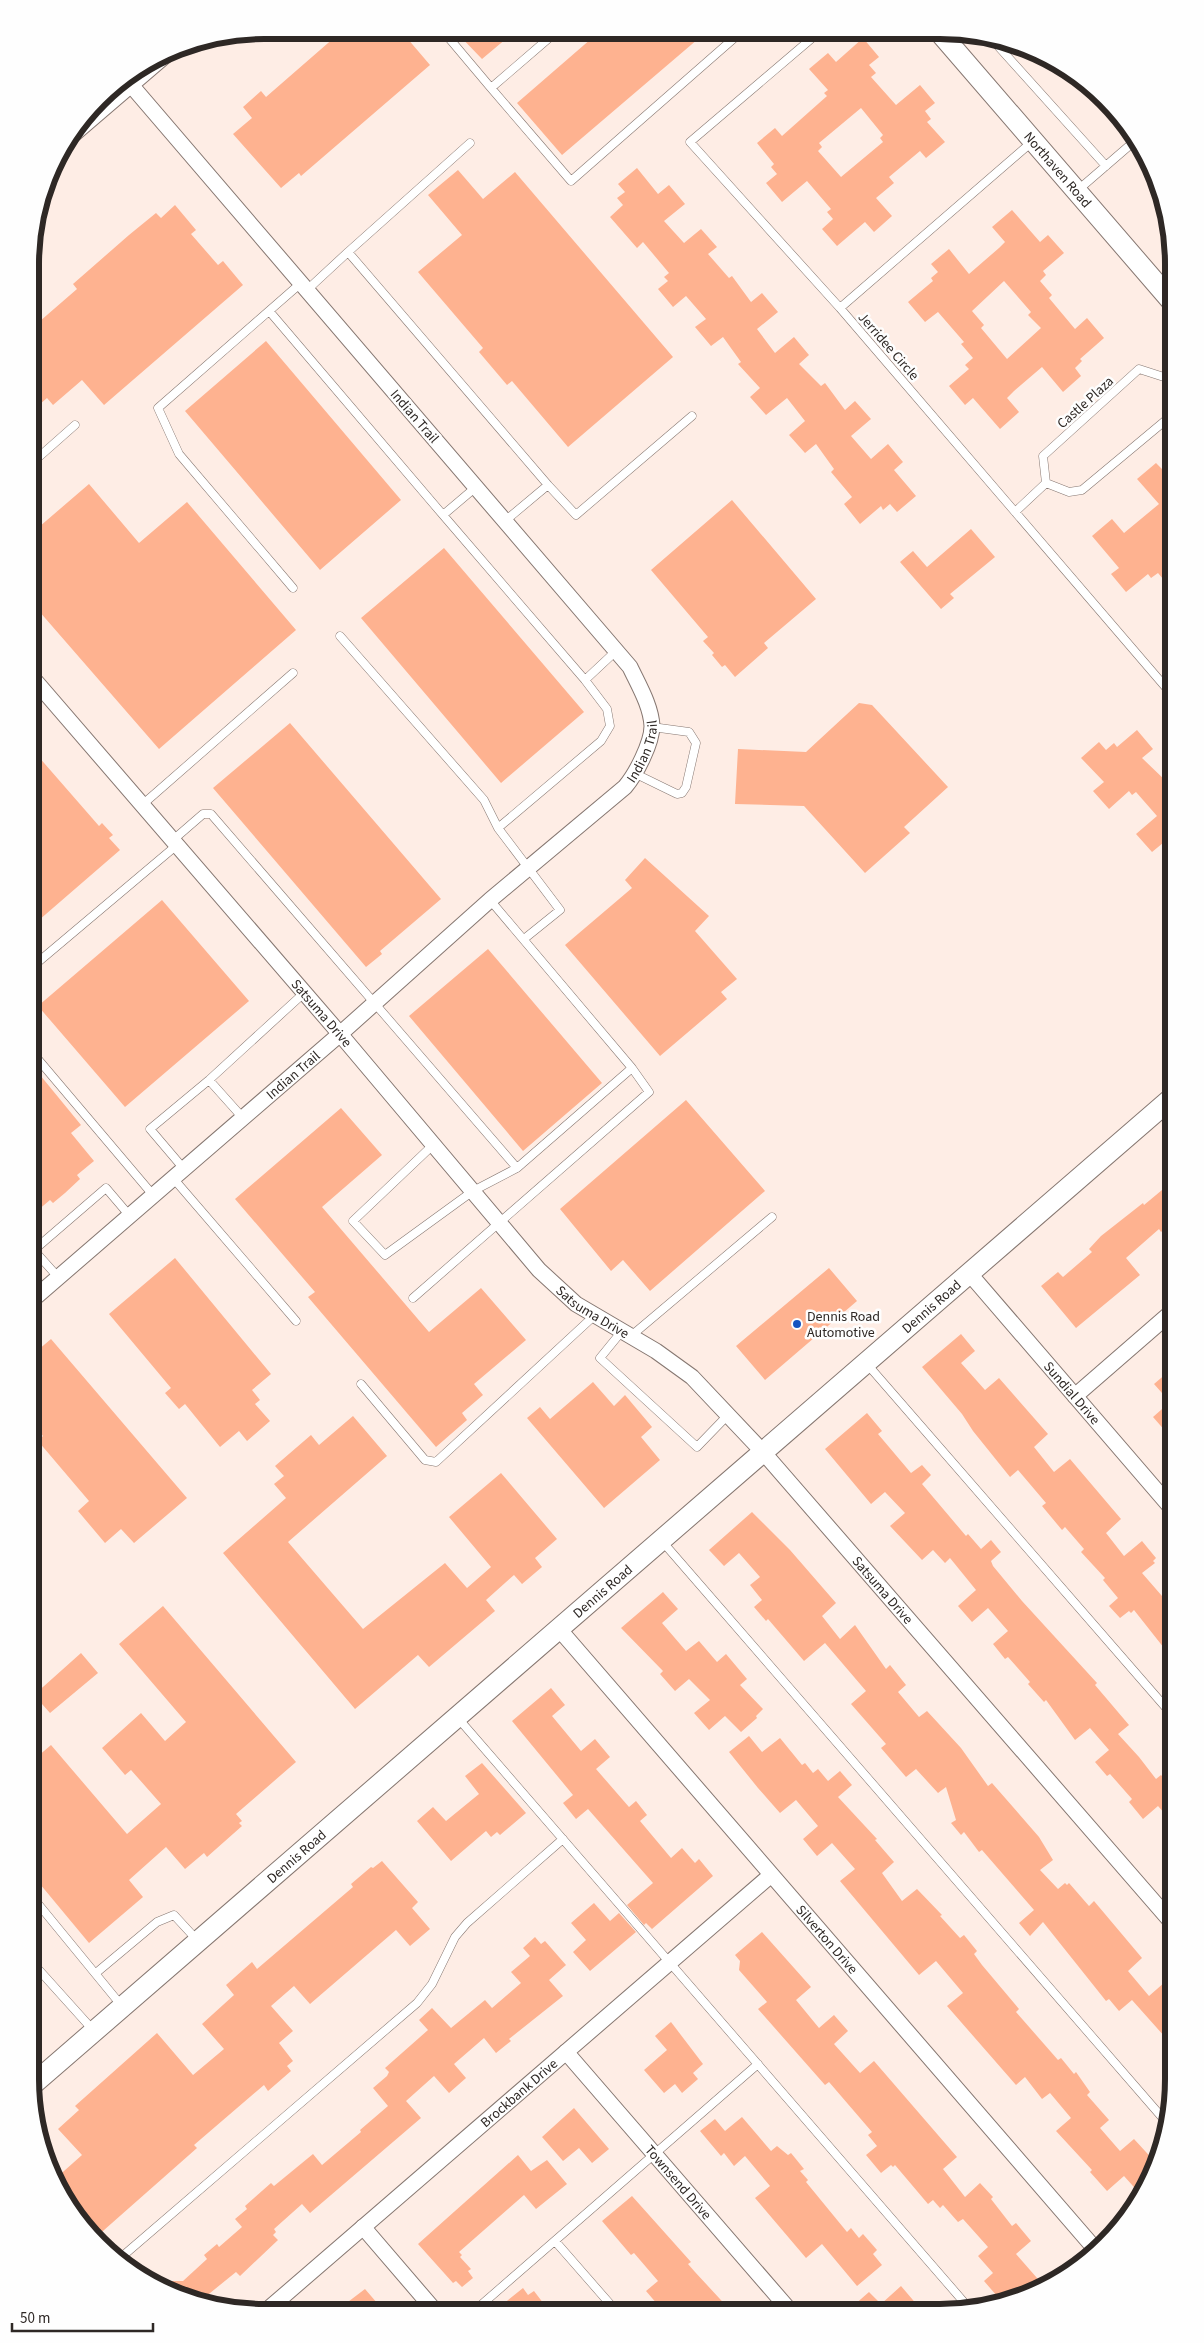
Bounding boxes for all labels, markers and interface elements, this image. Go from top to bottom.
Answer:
street label: Northaven Road [1019,128,1096,213]
street label: Jerridee Circle [853,308,923,385]
street label: Castle Plaza [1053,372,1118,434]
street label: Indian Trail [385,385,444,448]
street label: Indian Trail [622,719,663,787]
street label: Satsuma Drive [286,975,356,1052]
street label: Indian Trail [262,1046,325,1105]
street label: Dennis Road [898,1276,966,1339]
street label: Satsuma Drive [551,1281,633,1344]
place label: Dennis Road Automotive [807,1307,880,1343]
marker: Dennis Road Automotive [791,1318,803,1330]
street label: Sundial Drive [1038,1357,1104,1429]
street label: Satsuma Drive [847,1552,917,1629]
street label: Dennis Road [569,1560,637,1623]
street label: Dennis Road [263,1825,331,1888]
street label: Silverton Drive [791,1901,862,1979]
street label: Brockbank Drive [476,2054,562,2133]
street label: Townsend Drive [640,2141,716,2225]
scale bar [12,2300,154,2332]
text: 50 m [20,2308,50,2329]

